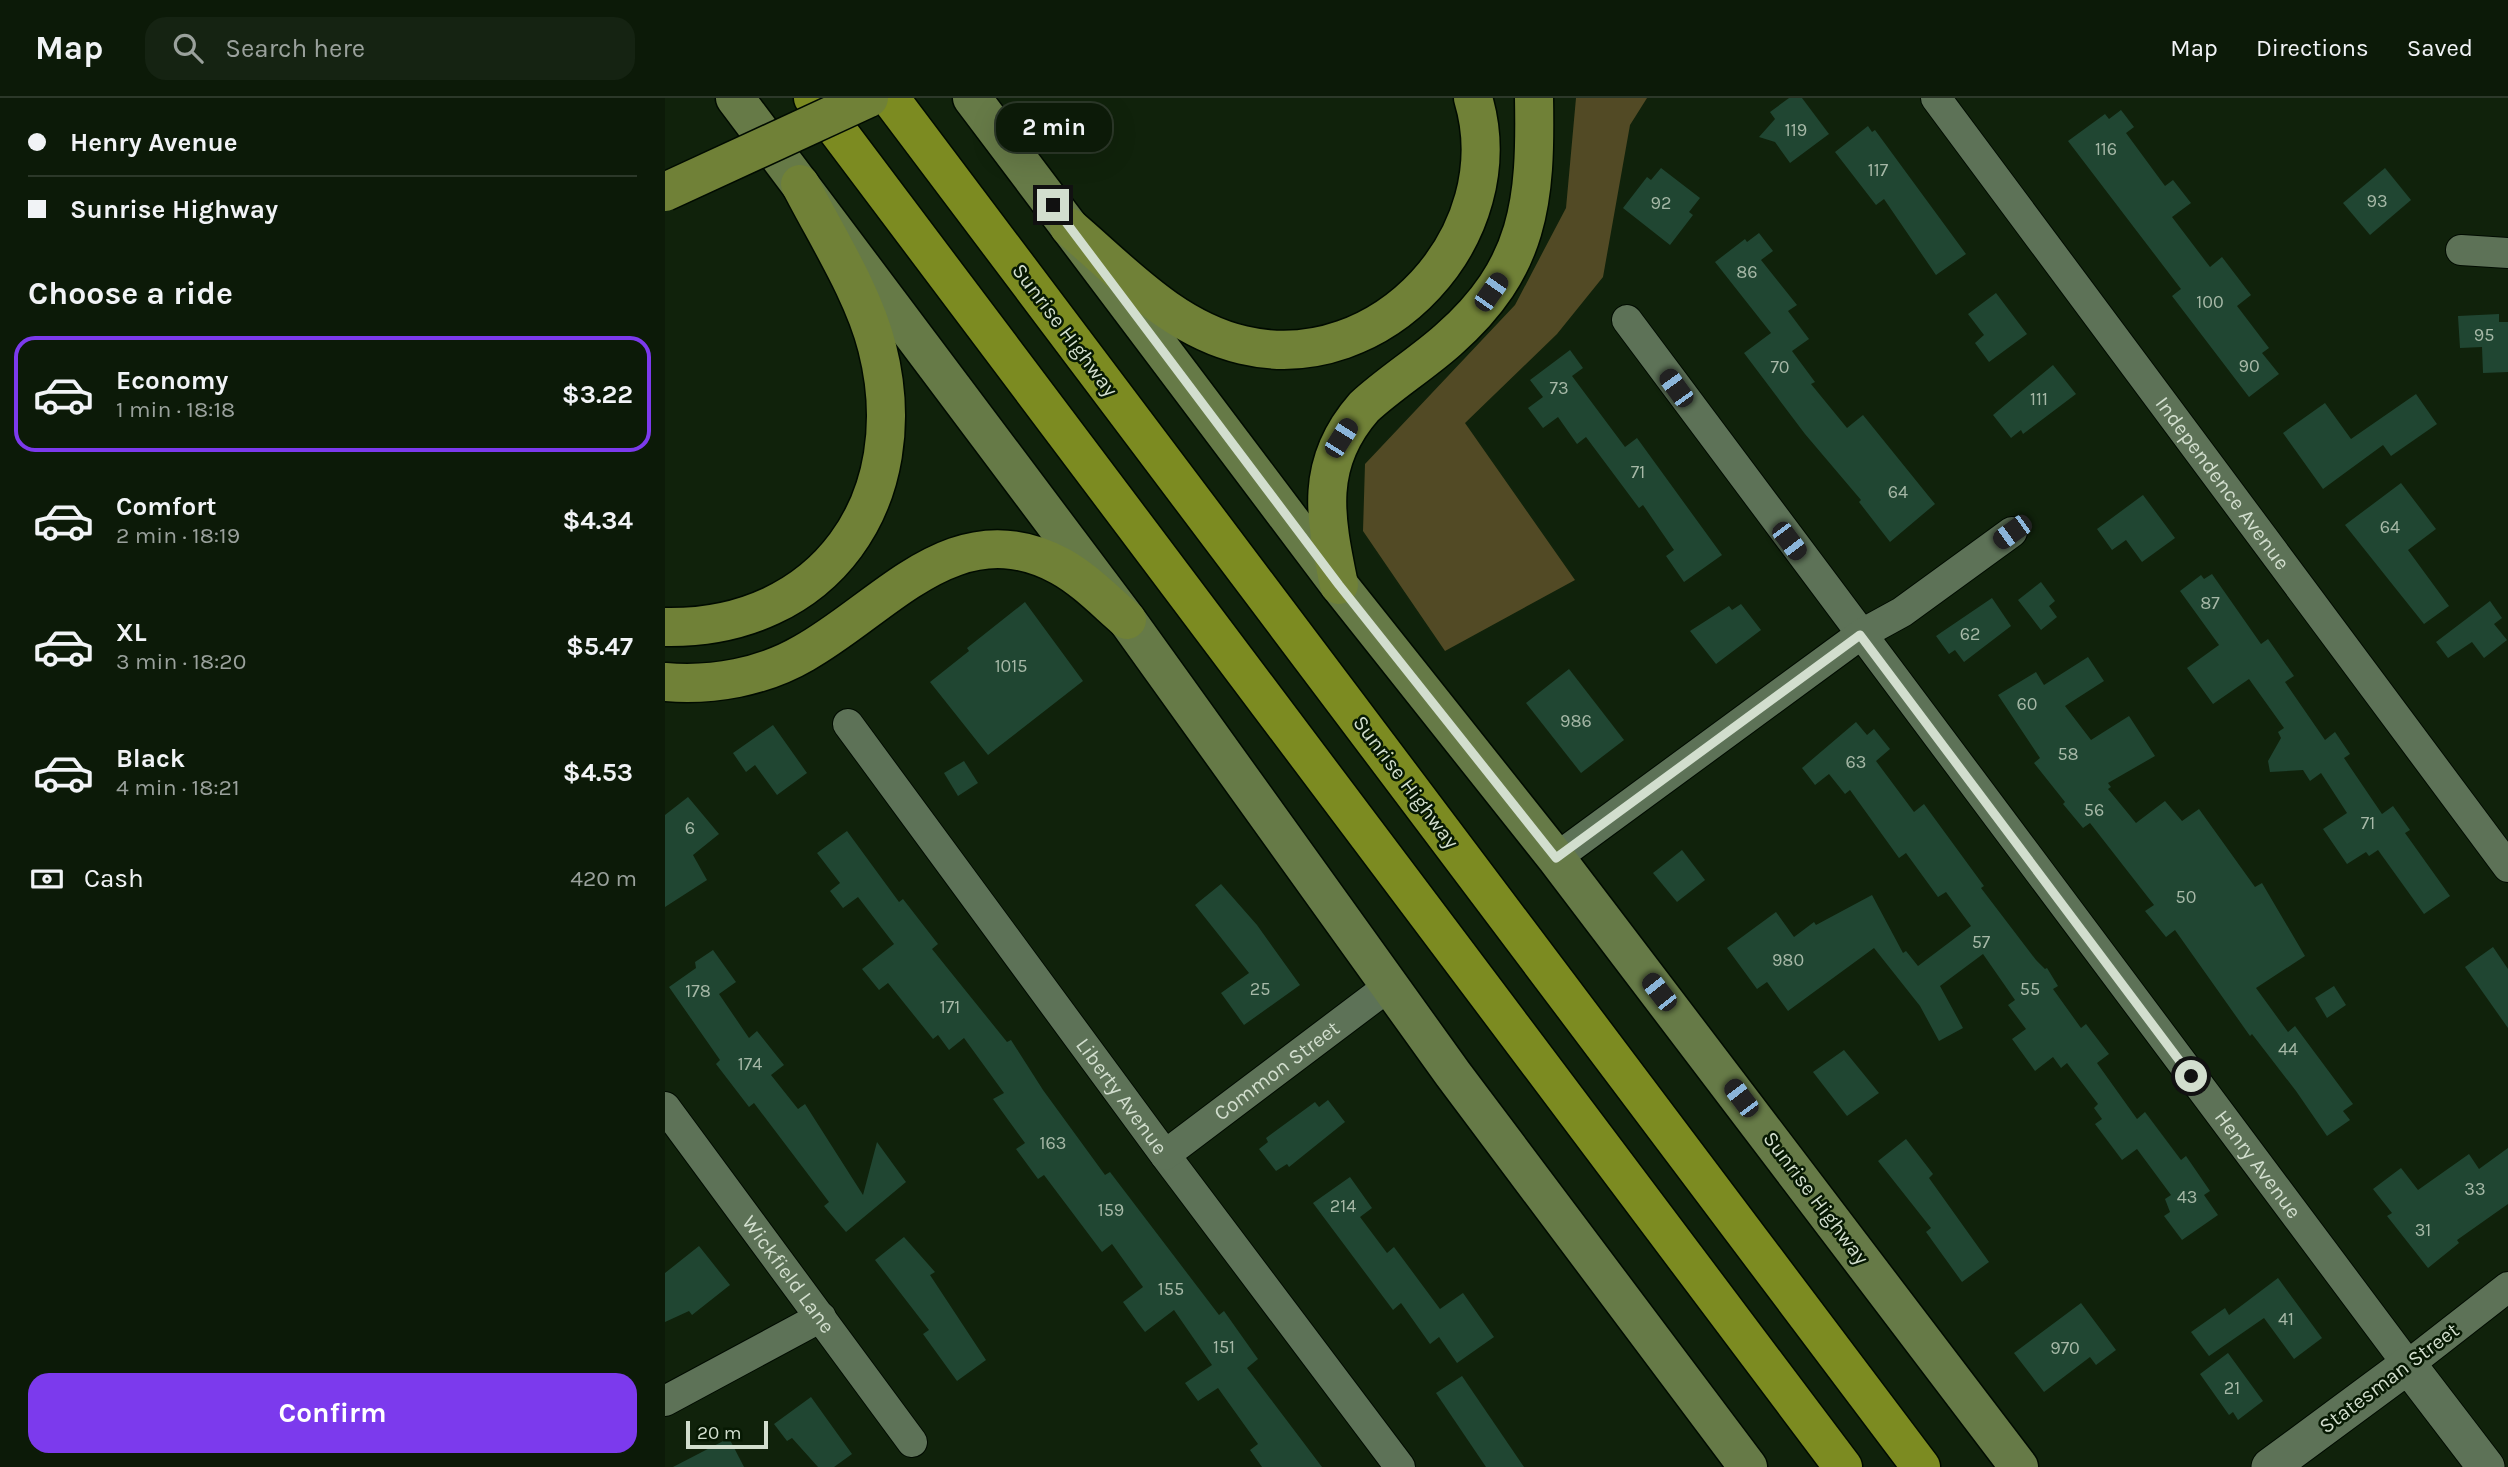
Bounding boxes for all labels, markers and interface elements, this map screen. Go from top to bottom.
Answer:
search box [145,17,635,80]
text: Map [35,29,103,67]
icon: search [169,29,207,67]
text: Search here [225,33,365,64]
text: Map [2170,34,2218,62]
text: Directions [2256,34,2369,62]
text: Saved [2407,34,2473,62]
callout: 2 min [995,104,1111,153]
text: 2 min [1022,114,1086,141]
house number: 119 [1785,119,1807,141]
text: Henry Avenue [70,127,238,158]
house number: 116 [2095,138,2117,160]
house number: 117 [1868,159,1889,181]
route end [1037,189,1069,221]
house number: 93 [2366,190,2388,212]
house number: 92 [1651,192,1671,214]
text: Sunrise Highway [70,194,278,225]
street label: Sunrise Highway [1007,259,1123,401]
house number: 86 [1736,261,1758,283]
car [1471,269,1512,315]
text: Choose a ride [28,275,233,312]
house number: 100 [2196,291,2224,313]
house number: 95 [2474,324,2494,346]
house number: 90 [2238,355,2260,377]
house number: 70 [1770,356,1790,378]
icon: car [32,363,95,426]
text: Economy [116,365,228,396]
car [1656,365,1697,411]
house number: 73 [1549,377,1569,399]
text: $3.22 [562,379,633,410]
house number: 111 [2030,388,2048,410]
street label: Independence Avenue [2150,392,2295,574]
text: 1 min · 18:18 [116,396,235,423]
car [1321,415,1362,461]
house number: 71 [1631,461,1645,483]
house number: 64 [1888,481,1908,503]
icon: car [32,489,95,552]
text: Comfort [116,491,217,522]
text: $4.34 [562,505,633,536]
car [1989,511,2036,553]
house number: 64 [2380,516,2400,538]
car [1768,518,1811,564]
text: 2 min · 18:19 [116,522,240,549]
house number: 87 [2200,592,2220,614]
icon: car [32,615,95,678]
text: XL [116,617,147,648]
house number: 62 [1960,623,1980,645]
text: $5.47 [566,631,633,662]
text: 3 min · 18:20 [116,648,246,675]
house number: 1015 [995,655,1027,677]
house number: 60 [2017,693,2038,715]
house number: 986 [1560,710,1592,732]
street label: Sunrise Highway [1348,711,1464,853]
icon: car [32,741,95,804]
text: Black [116,743,185,774]
house number: 58 [2057,743,2079,765]
house number: 63 [1846,751,1866,773]
text: $4.53 [563,757,633,788]
text: 4 min · 18:21 [116,774,240,801]
house number: 56 [2084,799,2104,821]
house number: 71 [2361,812,2375,834]
house number: 6 [685,817,695,839]
icon: cash [28,860,66,898]
text: Cash [84,863,144,894]
text: 420 m [570,865,637,892]
house number: 50 [2176,886,2196,908]
house number: 57 [1972,931,1991,953]
house number: 980 [1772,949,1804,971]
car [1638,969,1681,1015]
house number: 25 [1250,978,1270,1000]
house number: 55 [2020,978,2040,1000]
house number: 178 [685,980,711,1002]
house number: 171 [940,996,960,1018]
street label: Common Street [1209,1016,1344,1126]
street label: Liberty Avenue [1071,1033,1173,1159]
house number: 44 [2278,1038,2298,1060]
house number: 174 [738,1053,762,1075]
route start [2175,1060,2207,1092]
car [1720,1075,1763,1121]
street label: Henry Avenue [2210,1105,2306,1223]
street label: Sunrise Highway [1758,1127,1874,1269]
house number: 163 [1040,1132,1066,1154]
house number: 33 [2464,1178,2486,1200]
house number: 43 [2177,1186,2197,1208]
house number: 214 [1330,1195,1356,1217]
house number: 159 [1098,1199,1124,1221]
street label: Wickfield Lane [737,1211,840,1338]
house number: 31 [2415,1219,2431,1241]
house number: 155 [1158,1278,1184,1300]
house number: 41 [2278,1308,2294,1330]
street label: Statesman Street [2315,1318,2464,1438]
house number: 151 [1213,1336,1235,1358]
house number: 970 [2050,1337,2080,1359]
button: Confirm [28,1373,637,1453]
house number: 21 [2224,1377,2240,1399]
scale bar [686,1418,768,1450]
text: 20 m [697,1422,742,1444]

